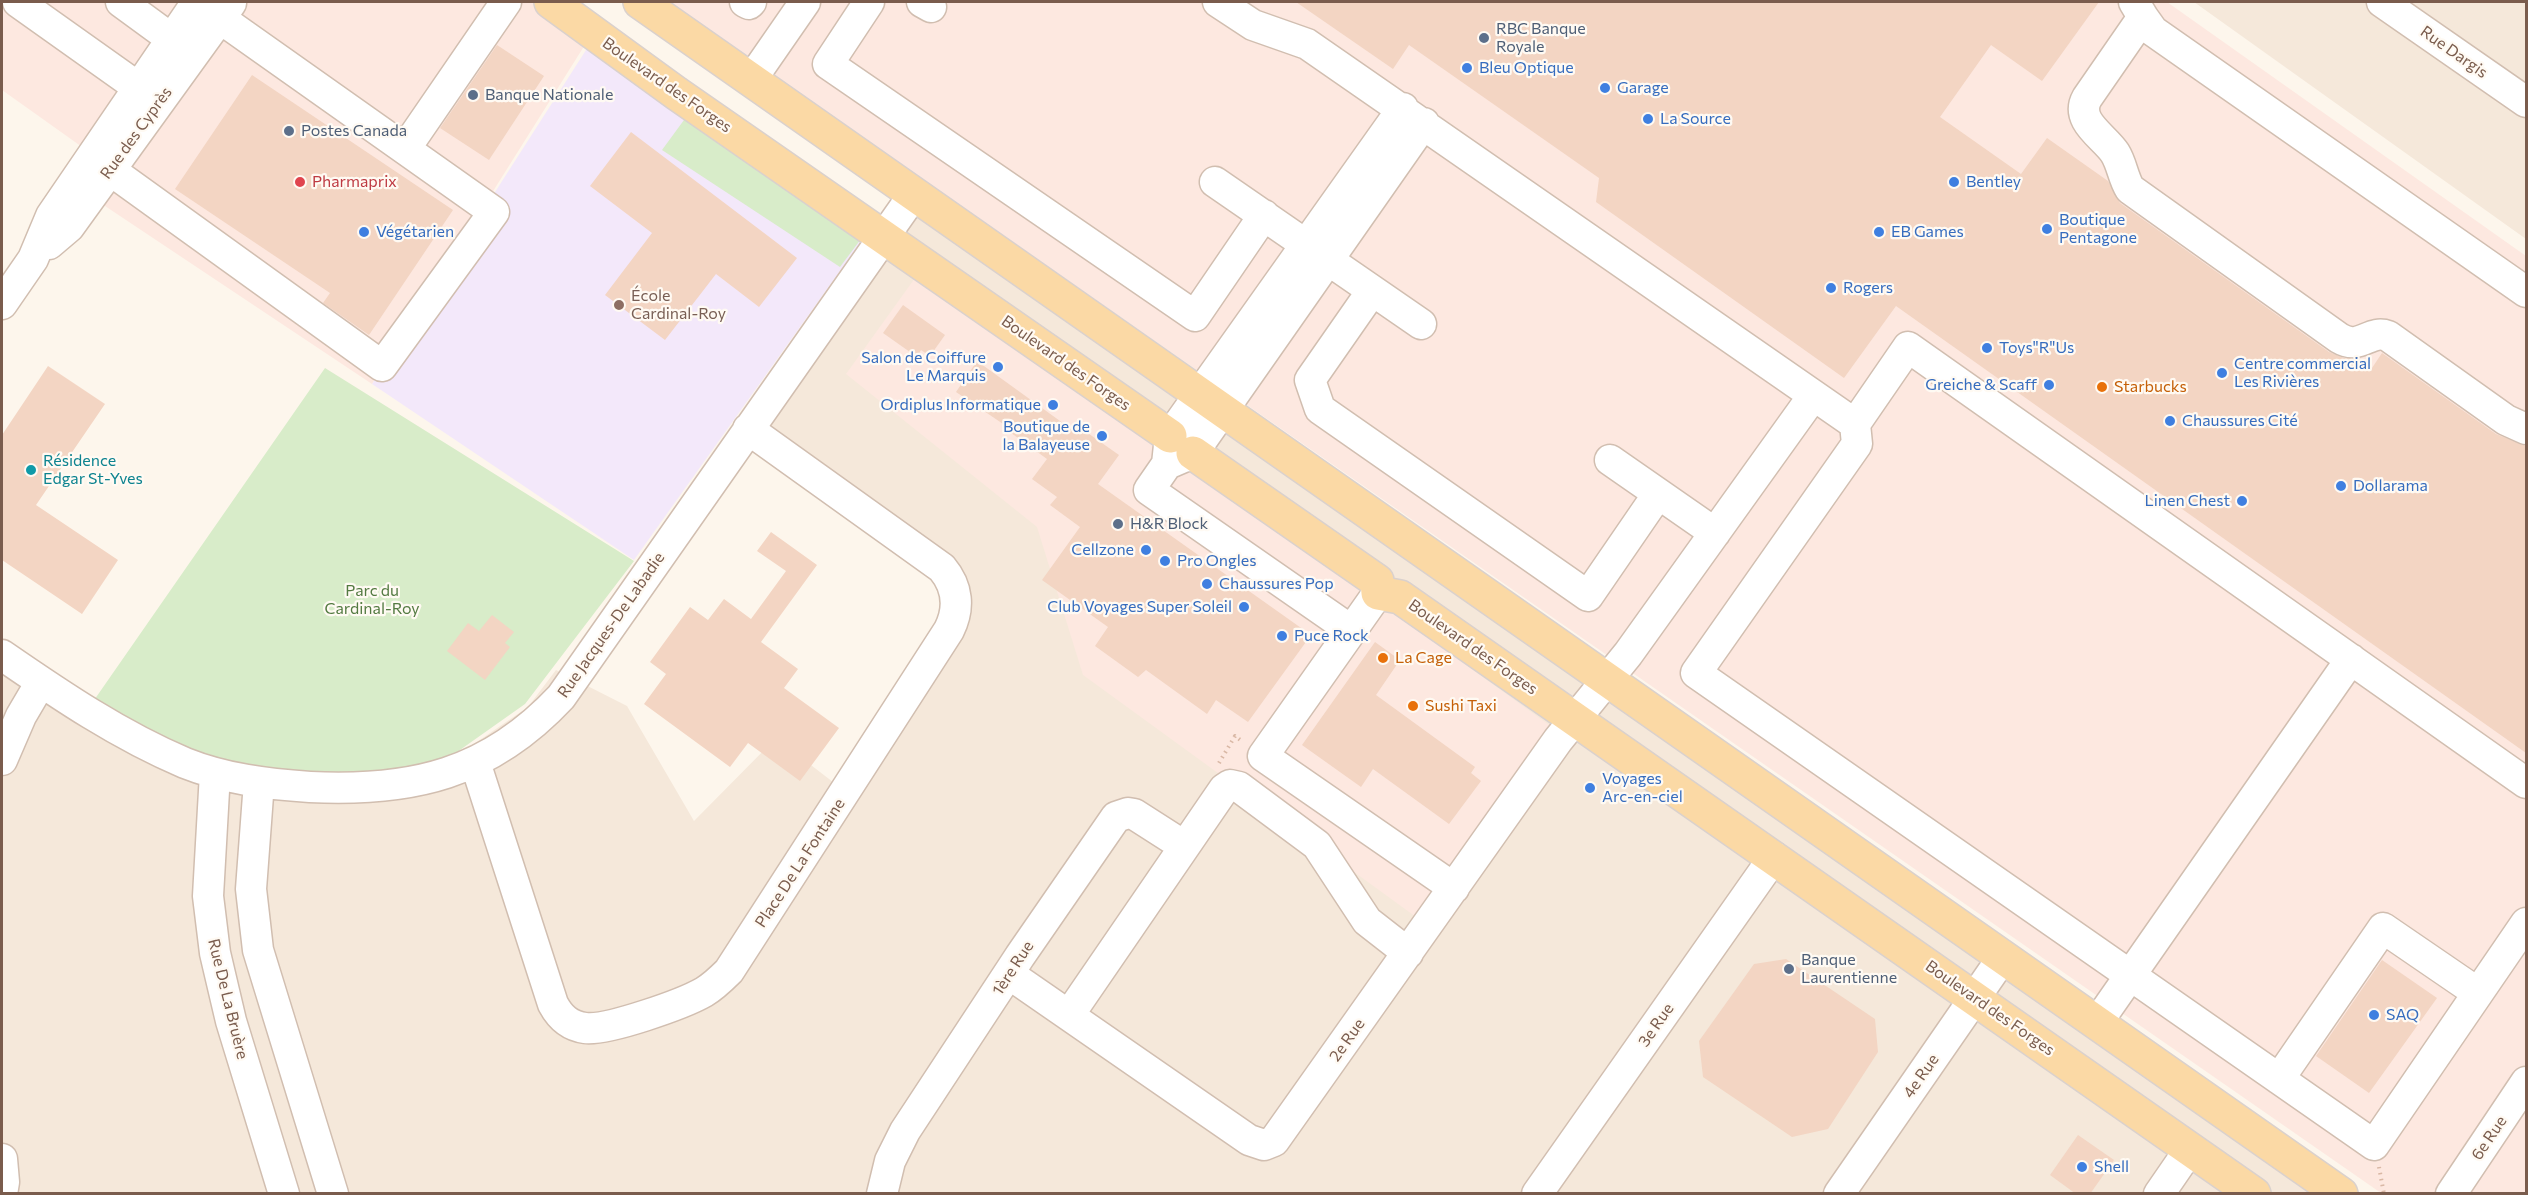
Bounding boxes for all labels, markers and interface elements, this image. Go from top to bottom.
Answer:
place label: RBC Banque Royale [1496,19,1586,57]
street label: Rue Dargis [2417,22,2491,82]
marker: RBC Banque Royale [1477,31,1491,45]
street label: Boulevard des Forges [599,33,735,137]
place label: Bleu Optique [1479,58,1574,78]
marker: Bleu Optique [1460,61,1474,75]
place label: Garage [1617,78,1669,98]
marker: Garage [1598,81,1612,95]
street label: Rue des Cyprès [96,83,176,183]
place label: Banque Nationale [485,85,613,105]
marker: Banque Nationale [466,88,480,102]
place label: La Source [1660,109,1731,129]
marker: La Source [1641,112,1655,126]
place label: Postes Canada [301,121,407,141]
marker: Postes Canada [282,124,296,138]
place label: Pharmaprix [312,172,397,192]
place label: Bentley [1966,172,2021,192]
marker: Pharmaprix [293,175,307,189]
marker: Bentley [1947,175,1961,189]
place label: Boutique Pentagone [2059,210,2137,248]
place label: Végétarien [376,222,454,242]
place label: EB Games [1891,222,1964,242]
marker: Boutique Pentagone [2040,222,2054,236]
marker: Végétarien [357,225,371,239]
marker: EB Games [1872,225,1886,239]
place label: Rogers [1843,278,1893,298]
marker: Rogers [1824,281,1838,295]
place label: École Cardinal-Roy [631,286,726,324]
marker: École Cardinal-Roy [612,298,626,312]
street label: Boulevard des Forges [998,311,1134,415]
place label: Toys"R"Us [1999,338,2074,358]
marker: Toys"R"Us [1980,341,1994,355]
place label: Salon de Coiffure Le Marquis [861,348,986,386]
place label: Centre commercial Les Rivières [2234,354,2371,392]
marker: Salon de Coiffure Le Marquis [991,360,1005,374]
marker: Centre commercial Les Rivières [2215,366,2229,380]
place label: Greiche & Scaff [1925,375,2037,395]
place label: Starbucks [2114,377,2187,397]
marker: Greiche & Scaff [2042,378,2056,392]
marker: Starbucks [2095,380,2109,394]
place label: Ordiplus Informatique [880,395,1041,415]
marker: Ordiplus Informatique [1046,398,1060,412]
place label: Chaussures Cité [2182,411,2298,431]
marker: Chaussures Cité [2163,414,2177,428]
place label: Boutique de la Balayeuse [1002,417,1090,455]
marker: Boutique de la Balayeuse [1095,429,1109,443]
place label: Résidence Edgar St-Yves [43,451,143,489]
marker: Résidence Edgar St-Yves [24,463,38,477]
place label: Dollarama [2353,476,2428,496]
marker: Dollarama [2334,479,2348,493]
place label: Linen Chest [2145,491,2230,511]
marker: Linen Chest [2235,494,2249,508]
place label: H&R Block [1130,514,1208,534]
marker: H&R Block [1111,517,1125,531]
place label: Cellzone [1071,540,1134,560]
marker: Cellzone [1139,543,1153,557]
street label: Rue Jacques-De Labadie [553,549,669,701]
place label: Pro Ongles [1177,551,1256,571]
marker: Pro Ongles [1158,554,1172,568]
place label: Chaussures Pop [1219,574,1334,594]
marker: Chaussures Pop [1200,577,1214,591]
park label: Parc du Cardinal-Roy [325,581,419,619]
street label: Boulevard des Forges [1405,595,1541,699]
place label: Club Voyages Super Soleil [1047,597,1232,617]
marker: Club Voyages Super Soleil [1237,600,1251,614]
place label: Puce Rock [1294,626,1369,646]
marker: Puce Rock [1275,629,1289,643]
place label: La Cage [1395,648,1452,668]
marker: La Cage [1376,651,1390,665]
place label: Sushi Taxi [1425,696,1497,716]
marker: Sushi Taxi [1406,699,1420,713]
place label: Voyages Arc-en-ciel [1602,769,1683,807]
marker: Voyages Arc-en-ciel [1583,781,1597,795]
street label: Place De La Fontaine [751,795,849,931]
street label: Rue De La Bruère [204,937,252,1061]
street label: 1ère Rue [988,937,1038,999]
place label: Banque Laurentienne [1801,950,1897,988]
street label: Boulevard des Forges [1922,956,2058,1060]
marker: Banque Laurentienne [1782,962,1796,976]
street label: 3e Rue [1634,1000,1678,1050]
place label: SAQ [2386,1005,2419,1025]
marker: SAQ [2367,1008,2381,1022]
street label: 2e Rue [1325,1015,1369,1065]
street label: 4e Rue [1899,1050,1943,1102]
street label: 6e Rue [2467,1112,2511,1164]
place label: Shell [2094,1157,2129,1177]
marker: Shell [2075,1160,2089,1174]

